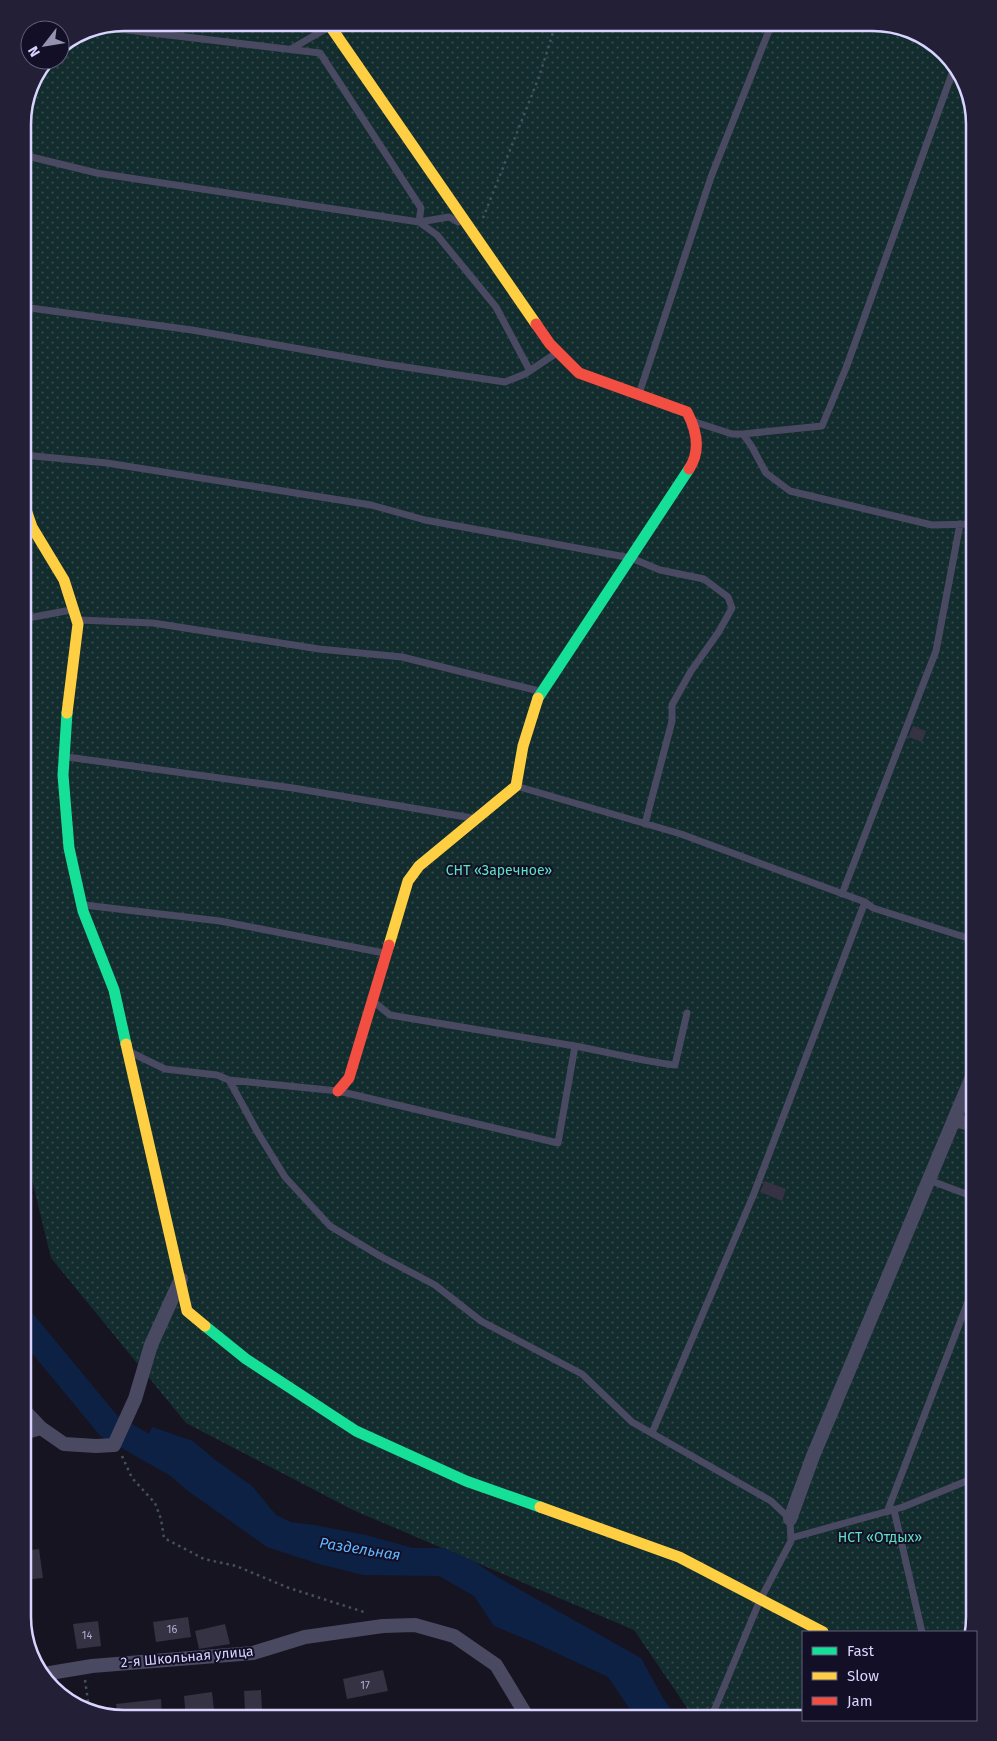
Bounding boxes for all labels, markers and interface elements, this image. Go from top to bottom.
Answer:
north arrow [20,20,70,70]
text: N [25,43,44,60]
park label: СНТ «Заречное» [446,862,552,879]
park label: НСТ «Отдых» [838,1529,922,1546]
water label: Раздельная [318,1534,402,1564]
house number: 16 [167,1623,177,1636]
house number: 14 [82,1629,92,1642]
legend [802,1631,977,1721]
text: Fast [847,1642,874,1660]
street label: 2-я Школьная улица [120,1643,254,1671]
text: Slow [847,1667,879,1685]
house number: 17 [360,1679,370,1692]
text: Jam [847,1692,873,1710]

